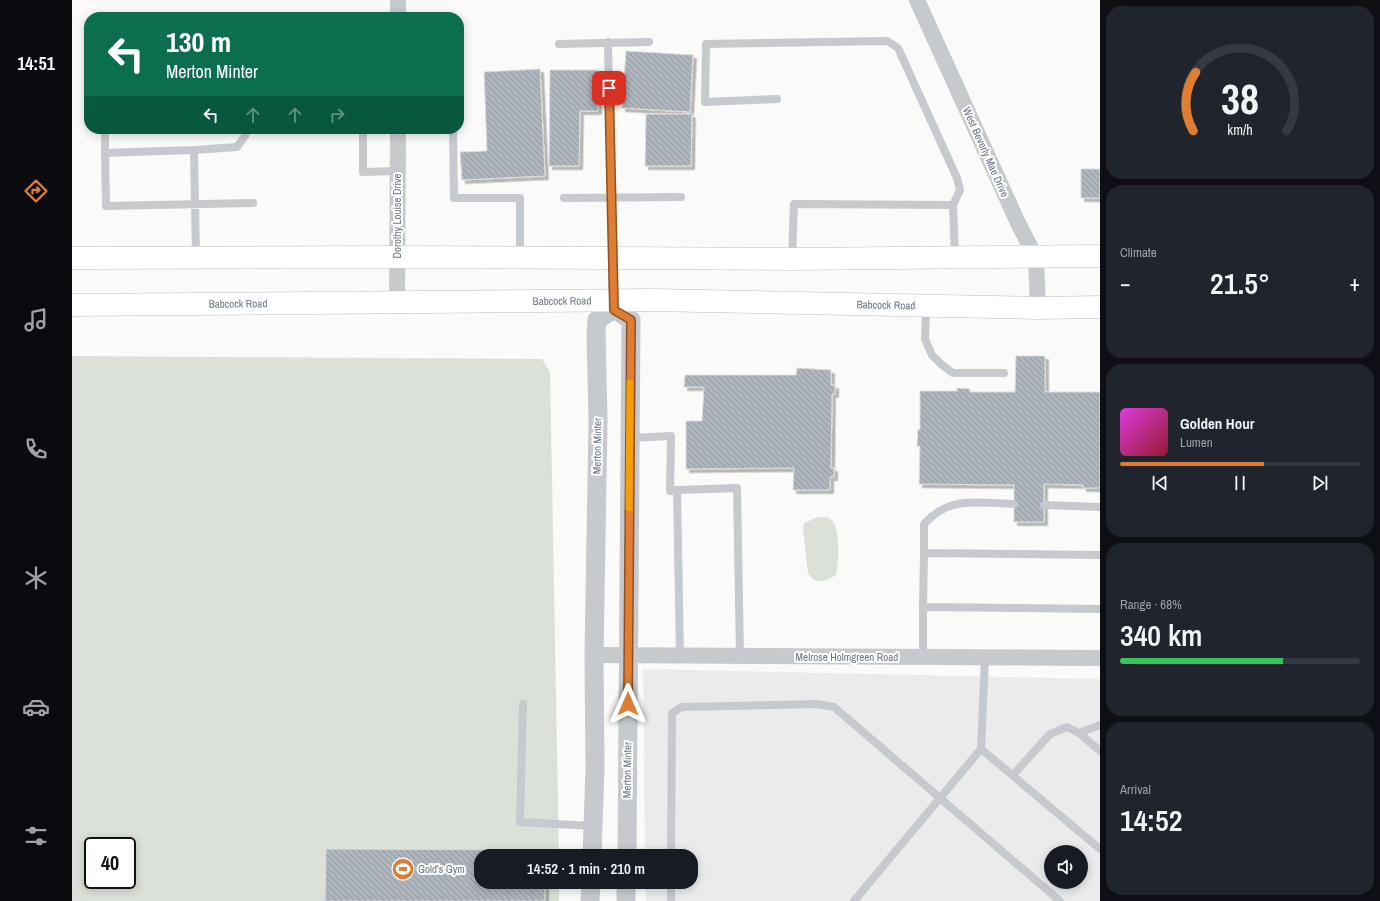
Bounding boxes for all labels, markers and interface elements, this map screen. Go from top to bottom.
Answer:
text: 130 m [166,23,231,61]
icon: left [100,28,152,80]
text: 14:51 [17,51,55,76]
text: Merton Minter [166,59,258,84]
text: 38 [1221,70,1259,126]
pin [592,71,626,105]
icon: arrive [598,77,620,99]
icon: left [200,104,222,126]
icon: ahead [242,104,264,126]
icon: ahead [284,104,306,126]
icon: right [326,104,348,126]
street label: West Beverly Mae Drive [960,105,1012,199]
text: km/h [1227,119,1253,138]
street label: Dorothy Louise Drive [390,173,404,259]
icon: directions [22,177,50,205]
text: Climate [1120,244,1157,261]
text: 21.5° [1210,263,1270,303]
text: − [1120,268,1131,298]
text: + [1349,268,1360,298]
street label: Babcock Road [533,294,591,308]
street label: Babcock Road [209,296,267,311]
street label: Babcock Road [856,297,915,312]
icon: music [22,306,50,334]
text: Golden Hour [1180,413,1255,434]
street label: Merton Minter [590,418,604,474]
text: Lumen [1180,434,1213,451]
icon: phone [22,435,50,463]
icon: previous [1149,472,1171,494]
icon: pause [1229,472,1251,494]
icon: next [1309,472,1331,494]
icon: climate [22,564,50,592]
text: Range · 68% [1120,596,1182,613]
text: 340 km [1120,615,1202,655]
street label: Melrose Holmgreen Road [796,650,898,664]
position arrow [607,683,649,725]
icon: car [22,693,50,721]
street label: Merton Minter [620,742,634,798]
text: Arrival [1120,781,1151,798]
text: 14:52 [1120,800,1182,840]
icon: filters [22,822,50,850]
speed limit sign: 40 [84,837,136,889]
map controls [1044,845,1088,889]
button: sound [1044,845,1088,889]
sports icon: Gold's Gym [390,856,416,882]
text: 14:52 · 1 min · 210 m [527,858,645,879]
place label: Gold's Gym [418,862,465,876]

